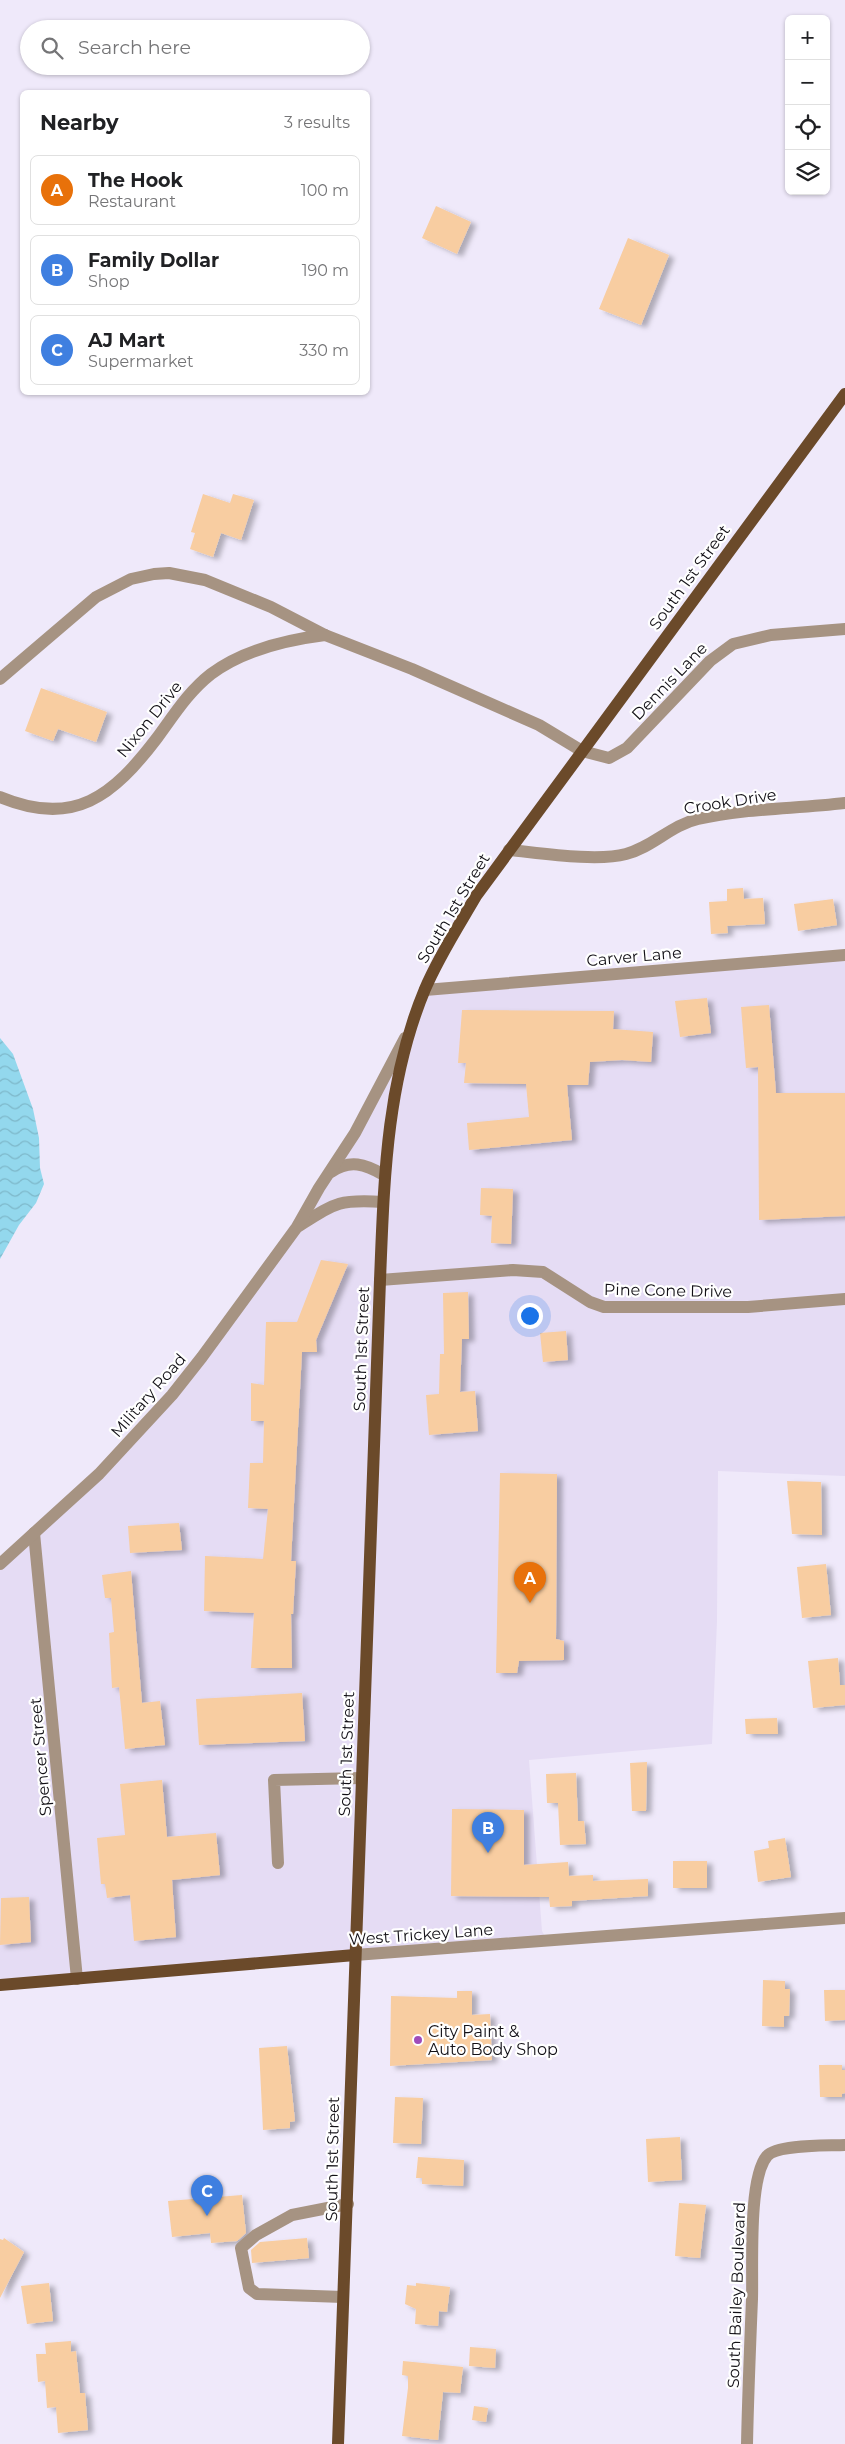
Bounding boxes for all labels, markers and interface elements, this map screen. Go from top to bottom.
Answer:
map controls [785,15,830,195]
button: + [785,15,830,60]
search box [20,20,370,75]
icon: search [38,34,66,62]
text: Search here [78,36,191,59]
button: − [785,60,830,105]
button: locate [785,105,830,150]
text: Nearby [40,110,119,135]
text: 3 results [284,113,350,132]
button: layers [785,150,830,195]
text: The Hook [88,169,183,192]
text: A [51,181,63,200]
text: 100 m [301,181,349,200]
text: Restaurant [88,192,176,211]
text: Family Dollar [88,249,219,272]
text: B [51,261,63,280]
text: 190 m [302,261,349,280]
text: Shop [88,272,130,291]
text: AJ Mart [88,329,165,352]
text: C [51,341,63,360]
text: 330 m [299,341,349,360]
text: Supermarket [88,352,194,371]
street label: South 1st Street [645,521,734,633]
street label: Dennis Lane [628,639,711,724]
street label: Nixon Drive [113,677,186,761]
street label: Crook Drive [683,785,778,818]
street label: South 1st Street [413,849,494,967]
street label: Carver Lane [586,943,682,970]
street label: Pine Cone Drive [604,1280,732,1301]
street label: South 1st Street [350,1286,373,1412]
your location [517,1303,543,1329]
street label: Military Road [107,1350,190,1441]
pin: A [514,1562,546,1603]
street label: South 1st Street [335,1691,358,1817]
street label: Spencer Street [26,1697,55,1817]
pin: B [472,1812,504,1853]
street label: West Trickey Lane [348,1920,494,1949]
place label: City Paint & Auto Body Shop [428,2022,558,2059]
marker: City Paint & Auto Body Shop [412,2034,424,2046]
street label: South 1st Street [322,2096,343,2222]
pin: C [191,2175,223,2216]
street label: South Bailey Boulevard [724,2202,749,2388]

